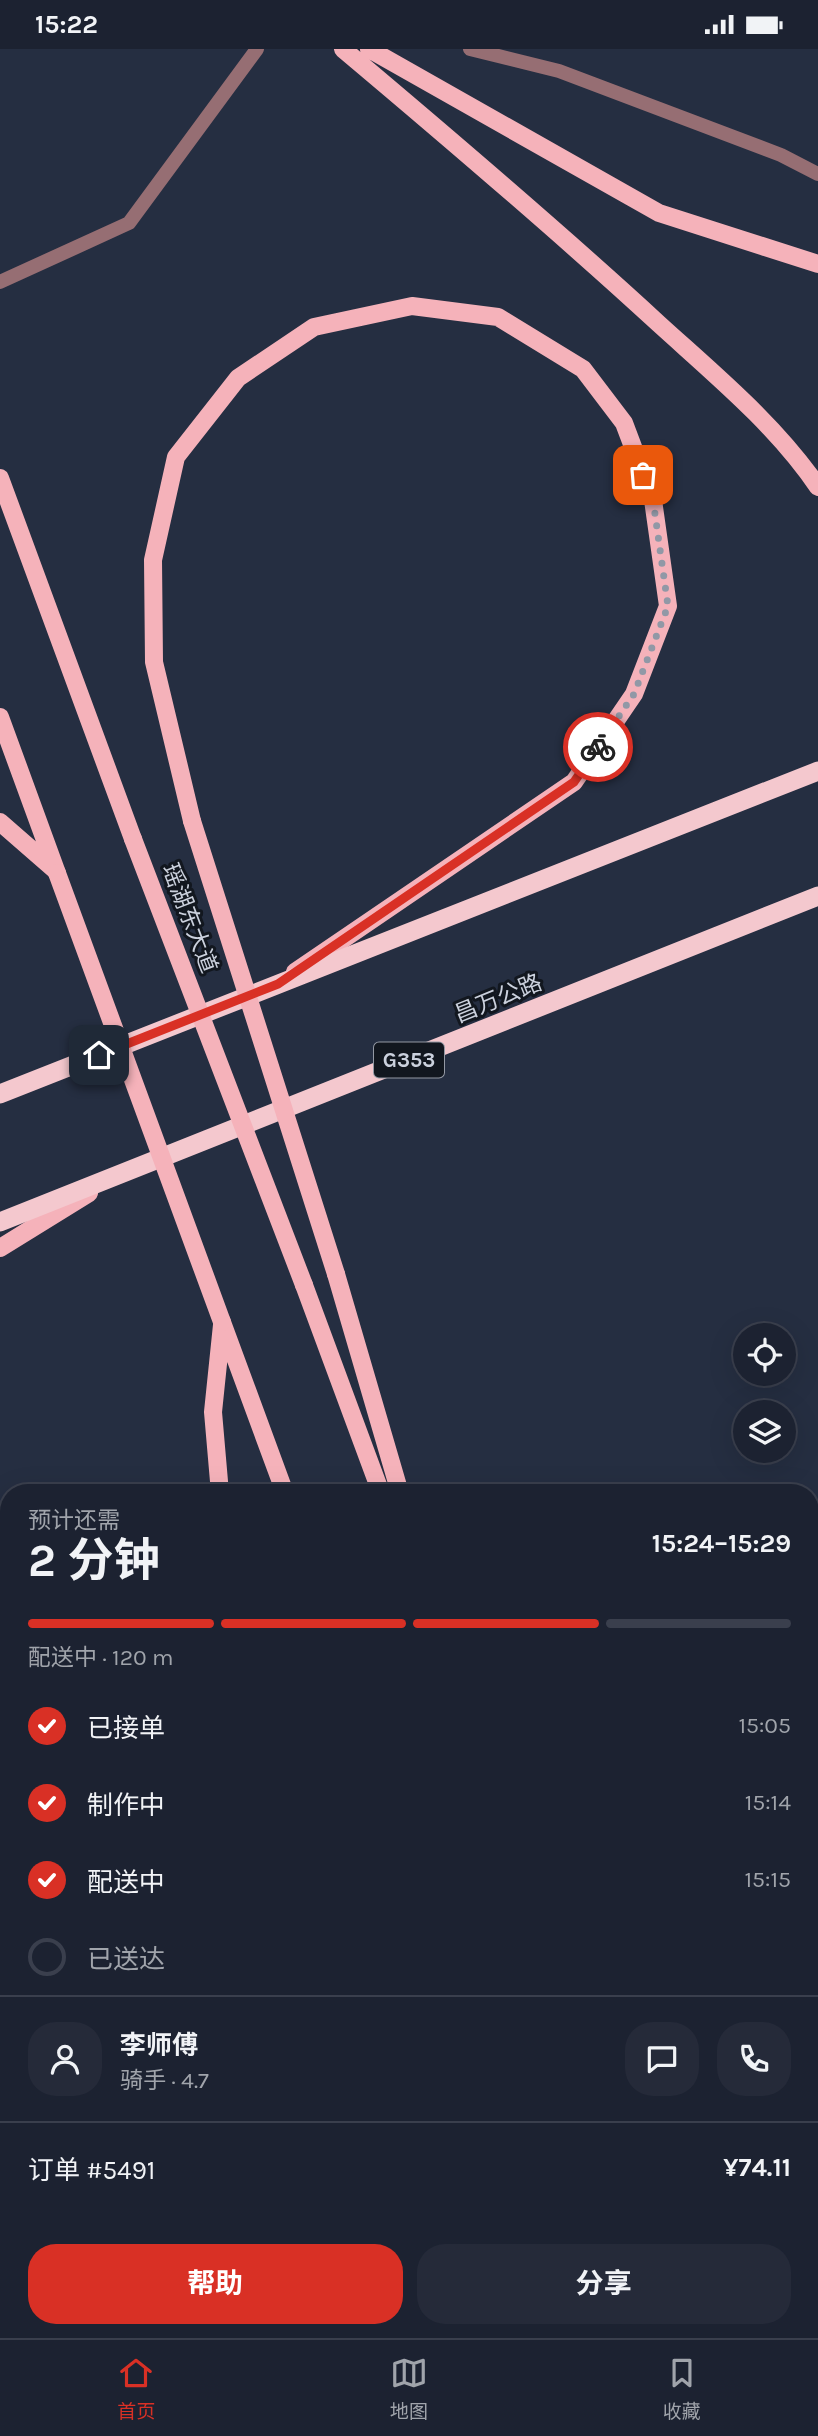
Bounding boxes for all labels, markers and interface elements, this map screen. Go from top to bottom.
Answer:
text: 15:22 [35,9,98,40]
pin [613,445,673,505]
icon: bag [624,456,662,494]
courier [563,712,633,782]
icon: bike [579,728,617,766]
street label: 瑶湖东大道 [156,860,223,977]
street label: 昌万公路 [450,969,546,1028]
pin [69,1025,129,1085]
icon: home [80,1036,118,1074]
road number: G353 [374,1042,444,1077]
map controls [733,1323,796,1463]
button: locate [733,1323,796,1386]
button: layers [733,1400,796,1463]
text: 预计还需 [28,1507,120,1534]
text: 15:24–15:29 [652,1528,791,1559]
text: 2 分钟 [28,1534,159,1588]
text: 配送中 · 120 m [28,1644,174,1671]
icon: check [28,1707,66,1745]
text: 15:05 [738,1712,791,1739]
text: 已接单 [87,1713,165,1744]
icon: check [28,1784,66,1822]
text: 15:14 [745,1789,791,1816]
text: 制作中 [87,1790,165,1821]
icon: check [28,1861,66,1899]
text: 15:15 [745,1866,791,1893]
text: 配送中 [87,1867,165,1898]
text: 已送达 [87,1944,165,1975]
button: person [28,2022,102,2096]
button: chat [625,2022,699,2096]
button: phone [717,2022,791,2096]
text: 李师傅 [120,2030,198,2061]
text: 骑手 · 4.7 [120,2067,209,2094]
text: ¥74.11 [723,2152,791,2183]
text: 订单 #5491 [28,2155,155,2186]
button: 帮助 [28,2244,403,2324]
button: 分享 [417,2244,791,2324]
tab: 首页 [117,2354,155,2423]
tab: 地图 [390,2354,428,2423]
tab: 收藏 [663,2354,701,2423]

